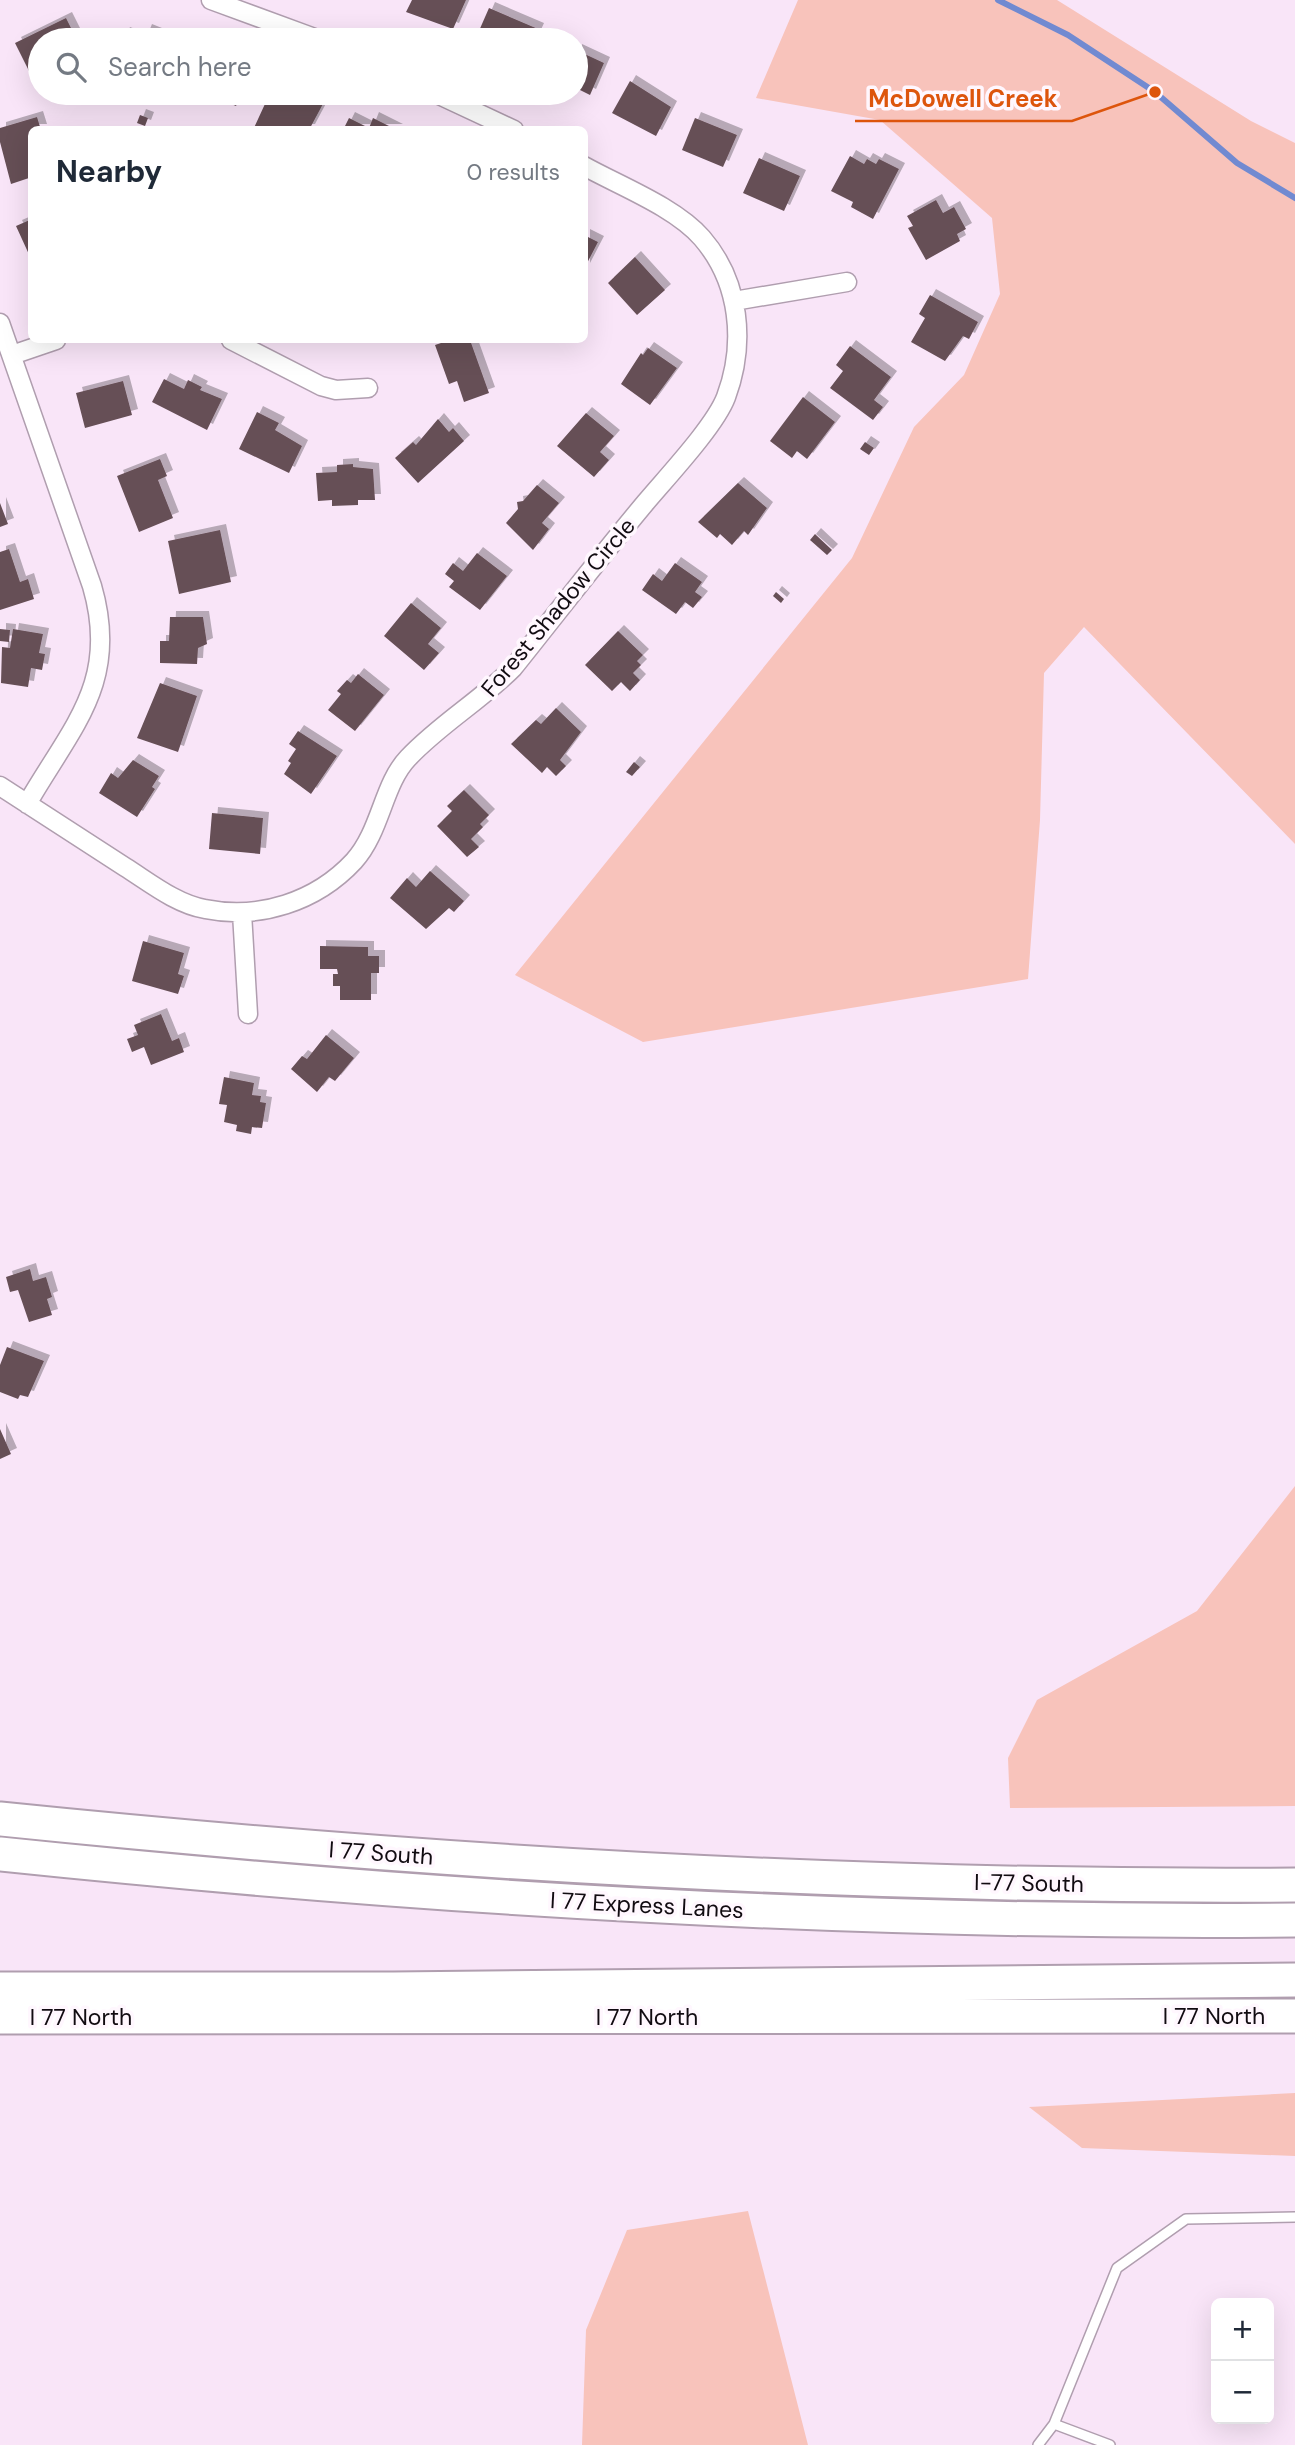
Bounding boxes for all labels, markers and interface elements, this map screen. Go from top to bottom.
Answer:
search box [28,28,588,105]
icon: search [52,48,90,86]
text: Search here [108,50,251,84]
callout: McDowell Creek [855,76,1072,121]
text: McDowell Creek [868,83,1058,114]
text: Nearby [56,152,162,191]
text: 0 results [467,157,560,187]
street label: Forest Shadow Circle [474,511,642,703]
street label: I 77 South [328,1834,434,1872]
street label: I-77 South [974,1867,1084,1899]
street label: I 77 Express Lanes [549,1885,745,1925]
street label: I 77 North [1163,2001,1265,2031]
street label: I 77 North [30,2002,132,2032]
street label: I 77 North [596,2002,698,2032]
map controls [1211,2298,1274,2424]
button: + [1211,2298,1274,2361]
button: − [1211,2361,1274,2424]

